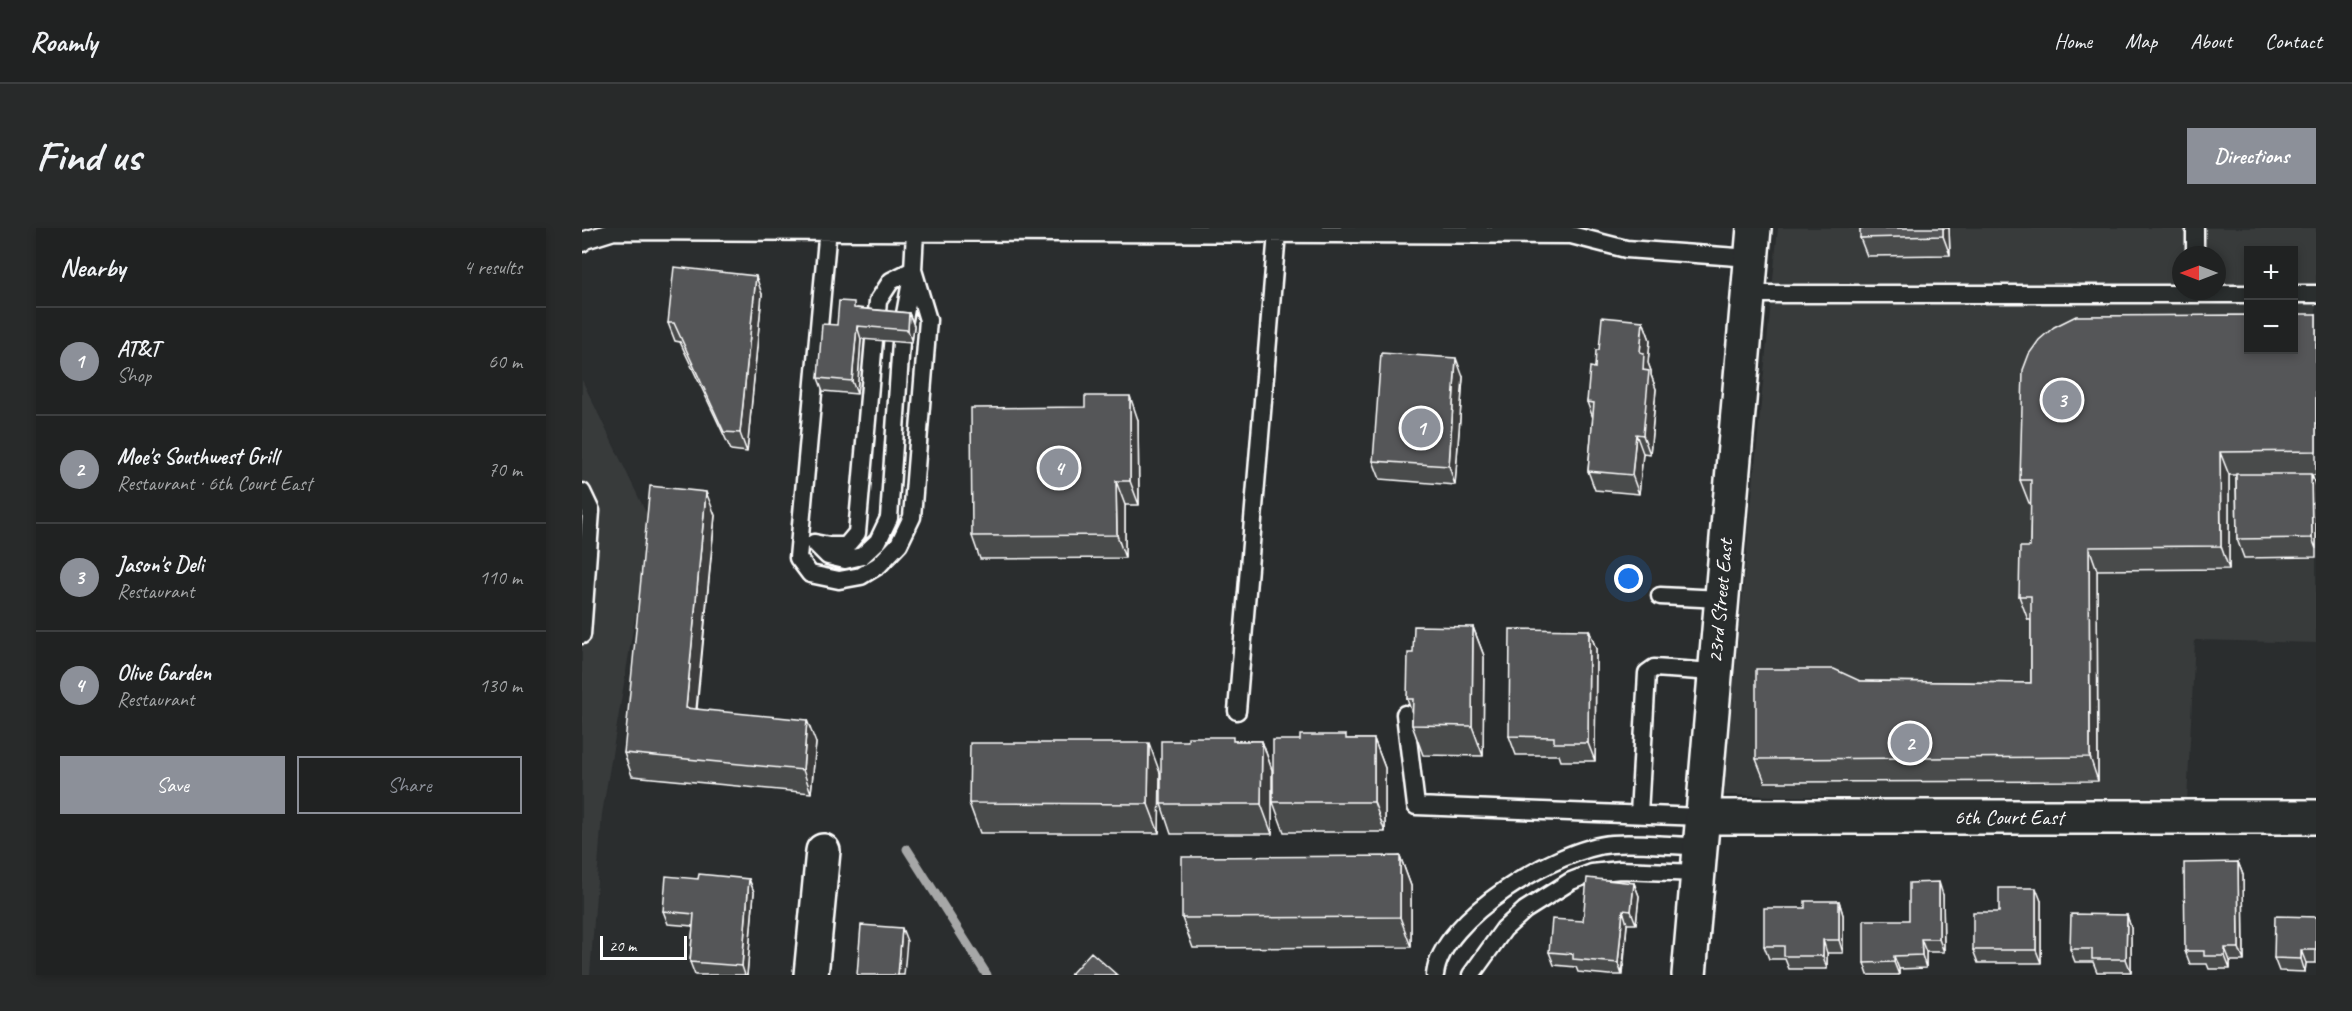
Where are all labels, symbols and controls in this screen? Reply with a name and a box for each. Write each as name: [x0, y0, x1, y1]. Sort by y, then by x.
text: Roamly: [30, 24, 97, 59]
text: Home: [2054, 28, 2092, 54]
text: Map: [2125, 28, 2157, 54]
text: About: [2190, 28, 2232, 54]
text: Contact: [2265, 28, 2322, 54]
button: Directions: [2187, 128, 2316, 184]
text: Find us: [36, 130, 141, 183]
north arrow: [2172, 246, 2226, 300]
map controls: [2244, 246, 2298, 354]
button: +: [2244, 246, 2298, 300]
text: Nearby: [60, 251, 125, 284]
text: 4 results: [463, 255, 522, 280]
button: −: [2244, 300, 2298, 354]
text: AT&T: [117, 335, 160, 363]
text: 1: [75, 349, 84, 374]
text: 60 m: [488, 349, 522, 374]
text: Shop: [117, 363, 151, 388]
pin: 3: [2042, 378, 2082, 423]
pin: 1: [1402, 406, 1440, 450]
text: Moe's Southwest Grill: [117, 443, 278, 471]
pin: 4: [1040, 446, 1078, 490]
text: 2: [75, 457, 84, 482]
text: 70 m: [488, 457, 522, 482]
text: Restaurant · 6th Court East: [117, 471, 312, 496]
street label: 23rd Street East: [1702, 536, 1739, 664]
text: Jason's Deli: [117, 551, 204, 579]
your location: [1614, 564, 1643, 593]
text: 3: [75, 565, 84, 590]
text: 110 m: [479, 565, 522, 590]
text: Restaurant: [117, 579, 194, 604]
text: Olive Garden: [117, 659, 211, 687]
text: 4: [75, 673, 84, 698]
text: 130 m: [479, 673, 522, 698]
text: Restaurant: [117, 687, 194, 712]
pin: 2: [1890, 720, 1930, 766]
button: Save: [60, 756, 285, 814]
button: Share: [297, 756, 522, 814]
street label: 6th Court East: [1954, 804, 2067, 830]
scale bar: [600, 933, 687, 960]
text: 20 m: [609, 936, 636, 956]

